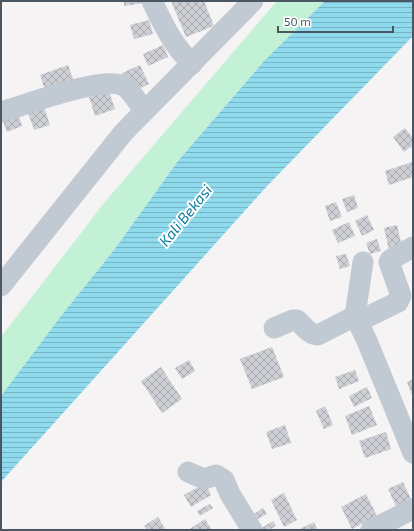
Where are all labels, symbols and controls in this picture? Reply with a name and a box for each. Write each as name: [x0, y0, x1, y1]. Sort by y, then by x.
scale bar: [278, 8, 393, 34]
text: 50 m: [284, 14, 311, 28]
water label: Kali Bekasi: [155, 180, 215, 249]

